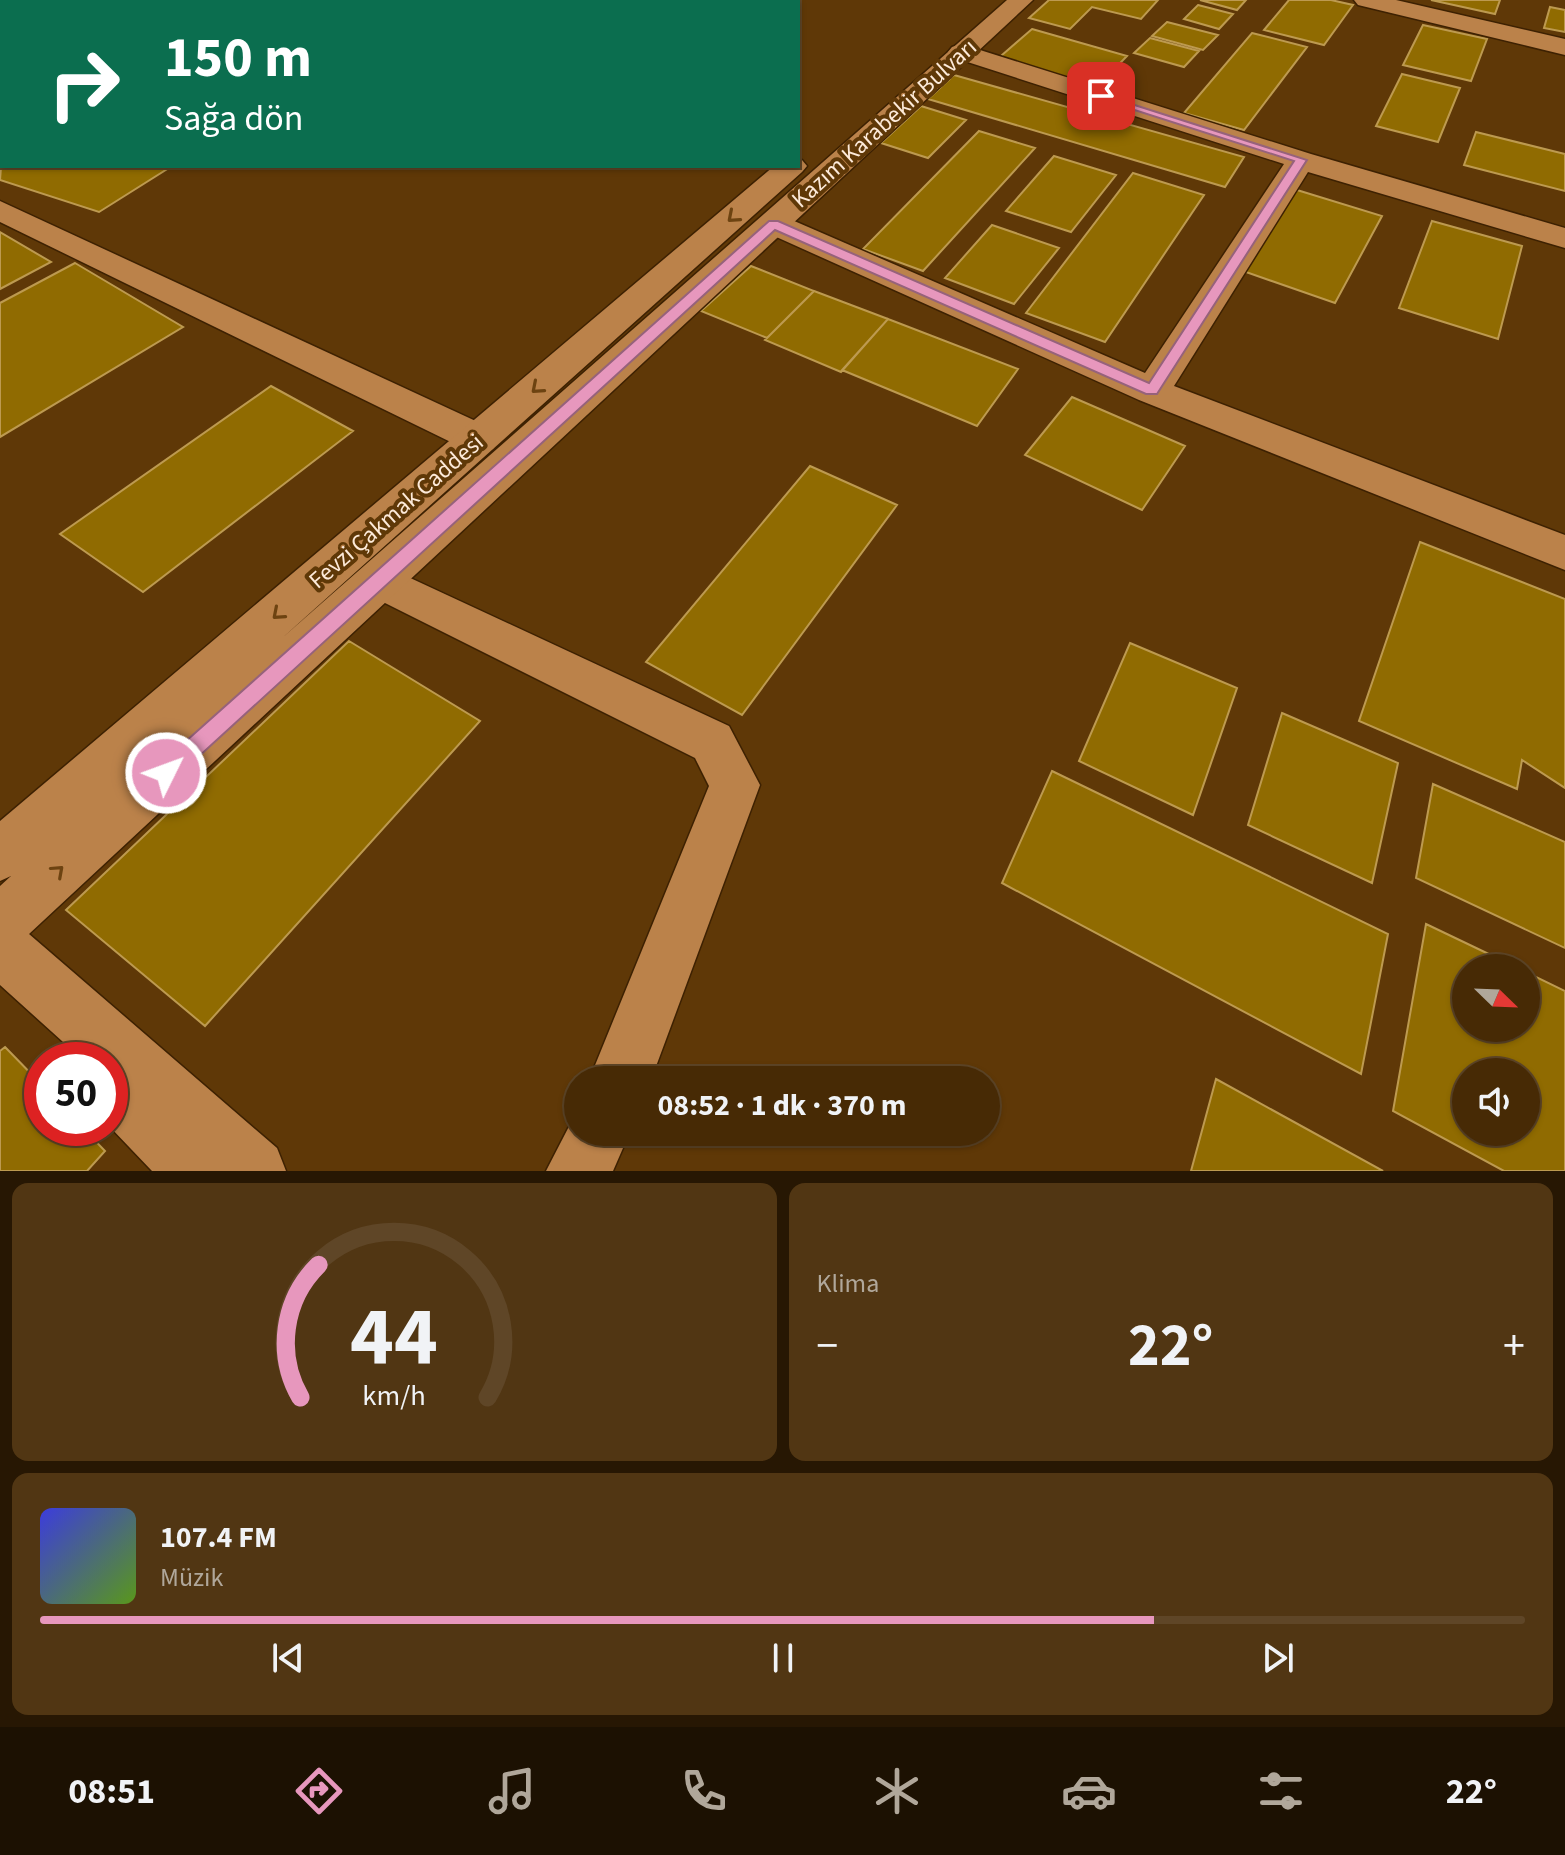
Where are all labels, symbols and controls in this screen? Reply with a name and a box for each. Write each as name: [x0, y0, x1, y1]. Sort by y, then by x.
text: 150 m: [164, 19, 312, 98]
street label: Kazım Karabekir Bulvarı: [784, 30, 985, 216]
icon: right: [32, 32, 136, 136]
pin: [1067, 62, 1135, 130]
icon: arrive: [1079, 74, 1123, 118]
text: Sağa dön: [164, 93, 303, 144]
one-way arrow: [728, 207, 743, 222]
one-way arrow: [532, 378, 547, 393]
street label: Fevzi Çakmak Caddesi: [301, 425, 491, 597]
one-way arrow: [272, 604, 287, 618]
position arrow: [124, 731, 208, 815]
one-way arrow: [48, 866, 63, 881]
north arrow: [1452, 954, 1540, 1042]
map controls: [1452, 954, 1540, 1146]
speed limit sign: 50: [24, 1042, 128, 1146]
button: sound: [1452, 1058, 1540, 1146]
text: 08:52 · 1 dk · 370 m: [657, 1084, 907, 1127]
text: Klima: [817, 1265, 879, 1302]
text: 44: [350, 1279, 438, 1397]
text: 22°: [1128, 1304, 1213, 1389]
text: −: [817, 1315, 838, 1378]
text: +: [1503, 1315, 1525, 1378]
text: km/h: [363, 1376, 426, 1416]
text: 107.4 FM: [160, 1516, 277, 1559]
text: Müzik: [160, 1559, 223, 1596]
icon: previous: [266, 1636, 310, 1680]
icon: pause: [761, 1636, 805, 1680]
icon: next: [1256, 1636, 1300, 1680]
icon: directions: [291, 1763, 347, 1819]
icon: music: [484, 1763, 540, 1819]
icon: phone: [676, 1763, 732, 1819]
icon: climate: [869, 1763, 925, 1819]
icon: car: [1061, 1763, 1117, 1819]
icon: filters: [1253, 1763, 1309, 1819]
text: 08:51: [68, 1766, 155, 1817]
text: 22°: [1446, 1766, 1497, 1817]

